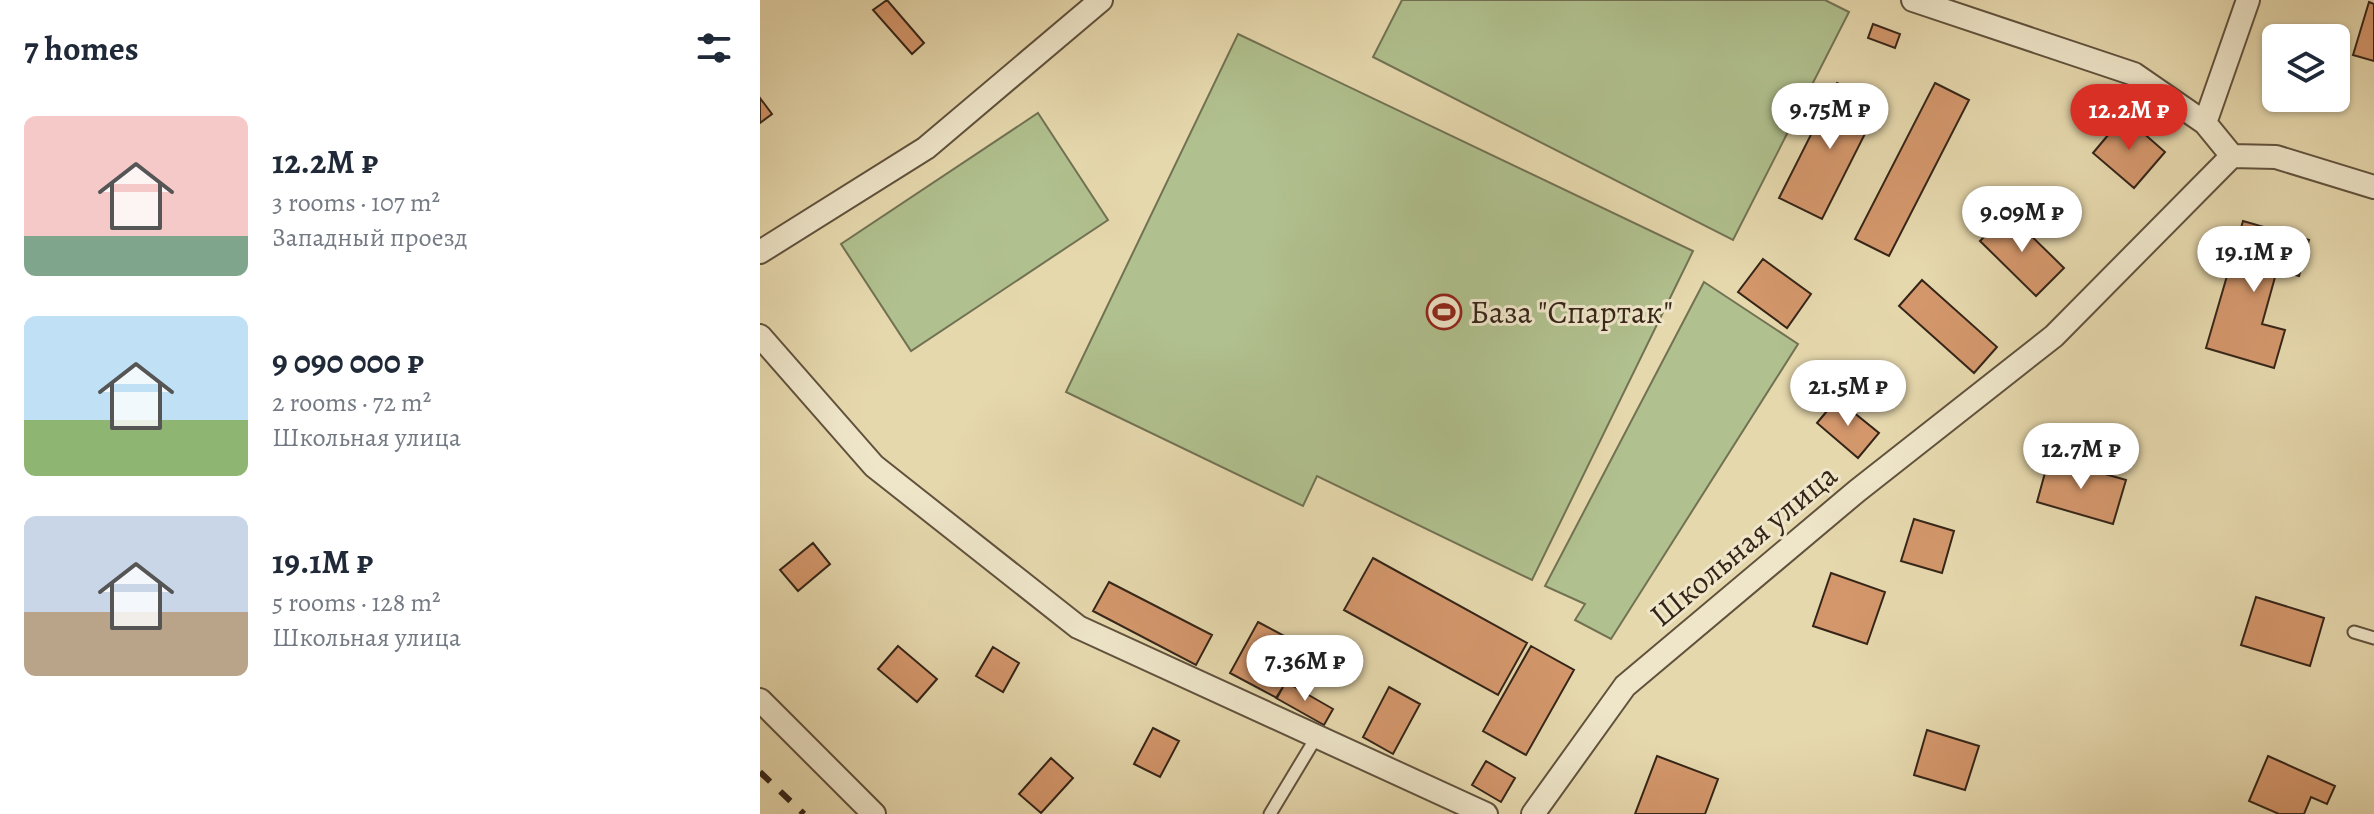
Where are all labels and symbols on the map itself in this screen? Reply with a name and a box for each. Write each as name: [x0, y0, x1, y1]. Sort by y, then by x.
pin: 9.75M ₽: [1756, 83, 1904, 151]
pin: 12.2M ₽: [2055, 84, 2203, 152]
pin: 9.09M ₽: [1948, 186, 2096, 254]
pin: 19.1M ₽: [2180, 226, 2328, 294]
place label: База "Спартак": [1470, 290, 1673, 334]
sports icon: База "Спартак": [1425, 293, 1463, 331]
pin: 21.5M ₽: [1774, 360, 1922, 428]
pin: 12.7M ₽: [2007, 423, 2155, 491]
street label: Школьная улица: [1640, 453, 1846, 637]
pin: 7.36M ₽: [1231, 635, 1379, 703]

